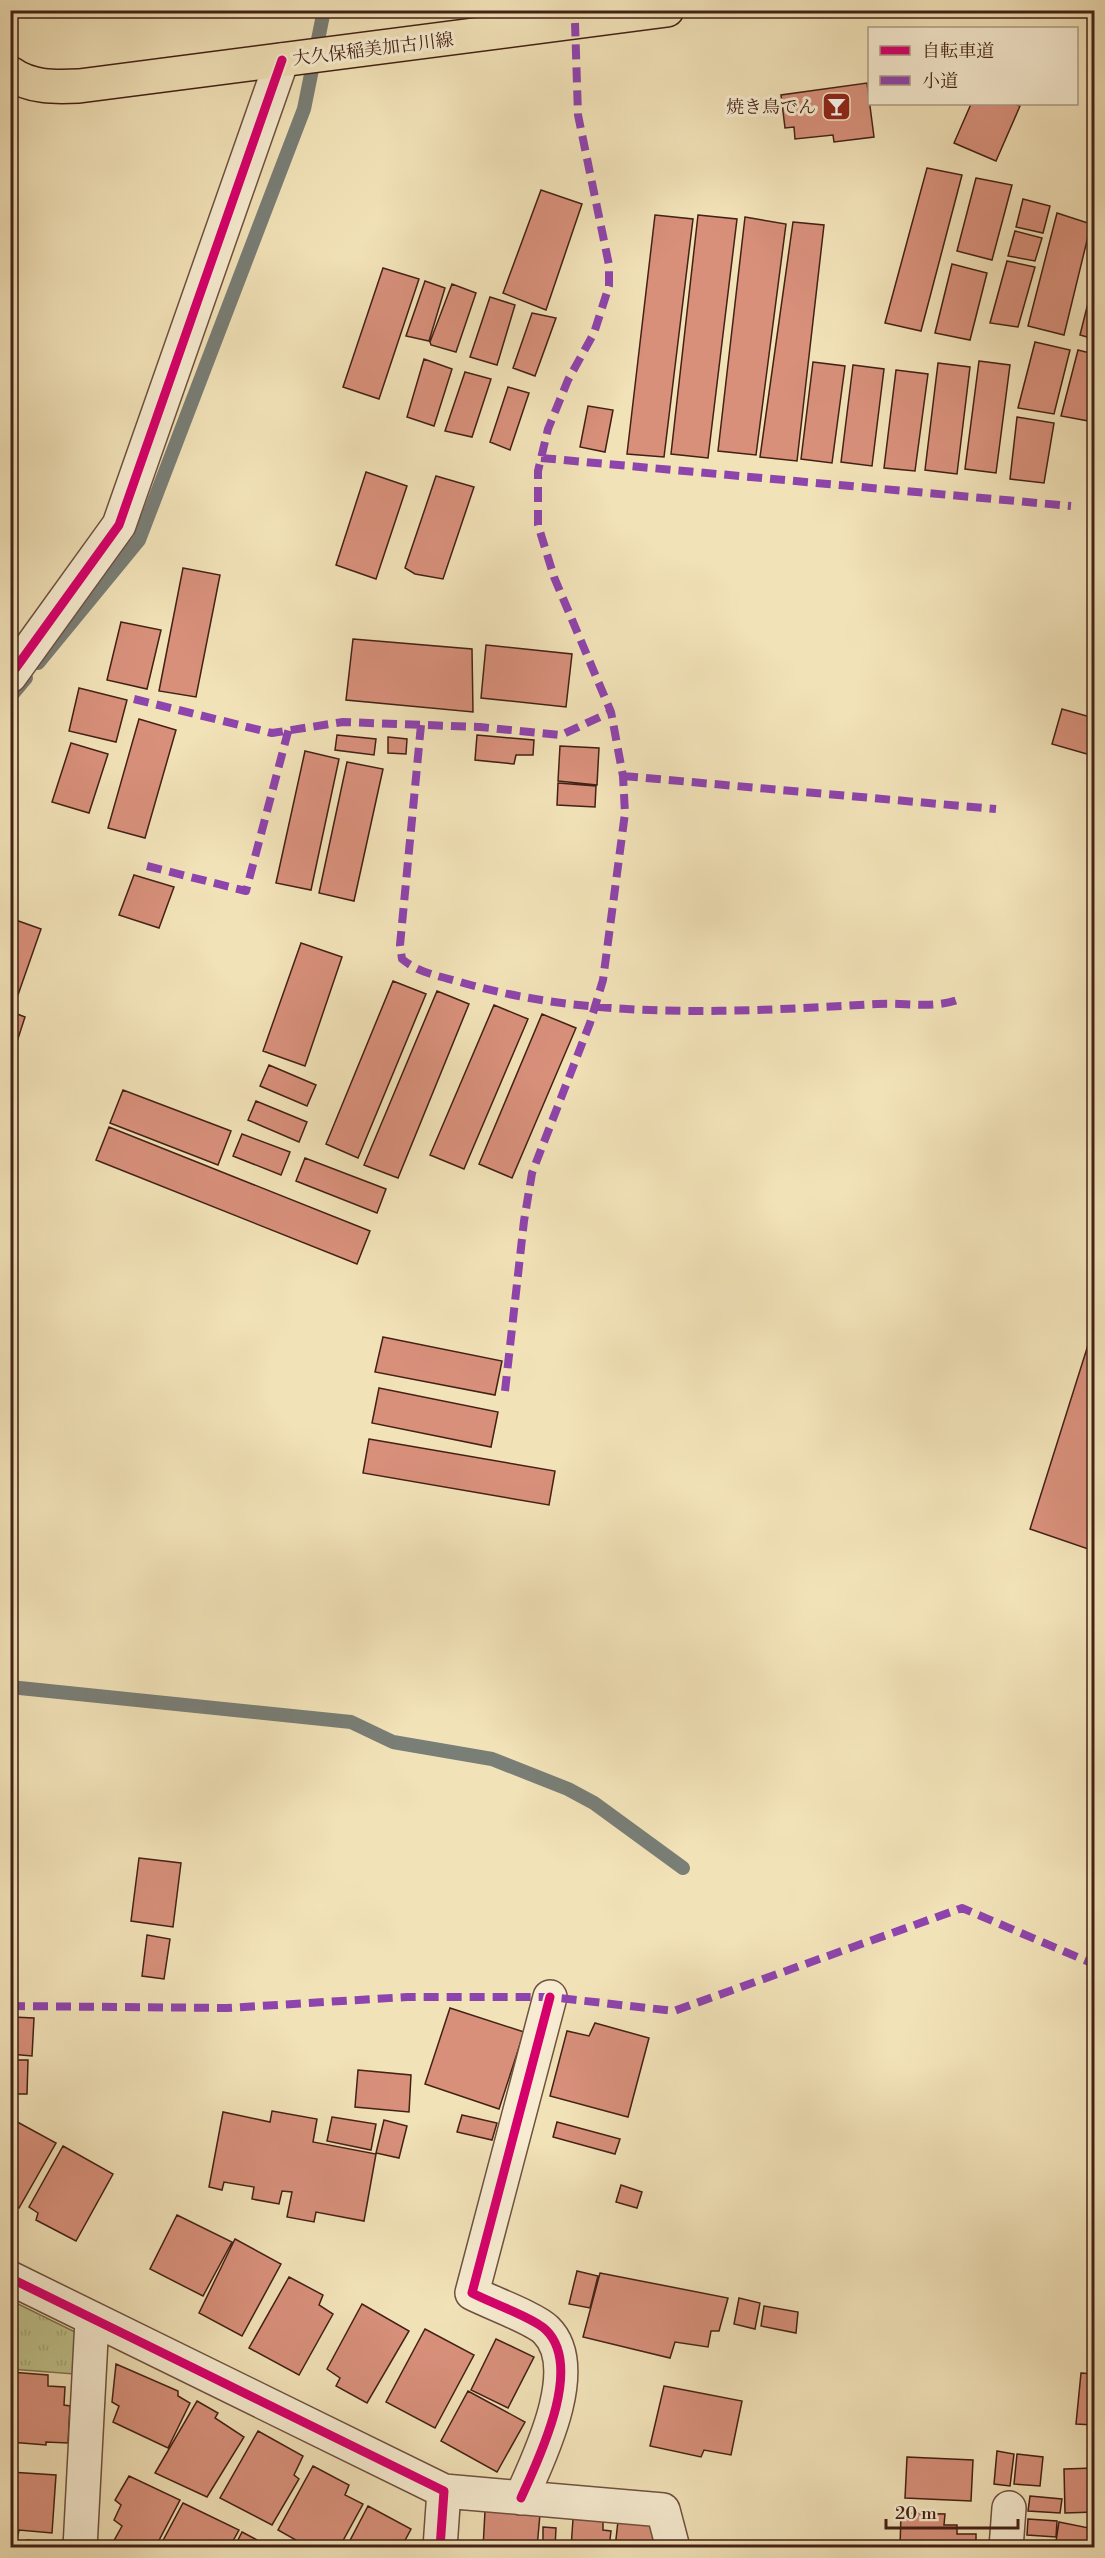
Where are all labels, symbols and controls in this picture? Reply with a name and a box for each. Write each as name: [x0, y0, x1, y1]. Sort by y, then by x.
legend: [868, 27, 1078, 105]
street label: 大久保稲美加古川線: [291, 28, 455, 71]
text: 自転車道: [922, 40, 994, 63]
text: 小道: [922, 70, 958, 93]
bar icon: 焼き鳥でん: [821, 91, 853, 123]
place label: 焼き鳥でん: [726, 96, 816, 119]
scale bar: [886, 2492, 1018, 2530]
text: 20 m: [895, 2502, 937, 2525]

